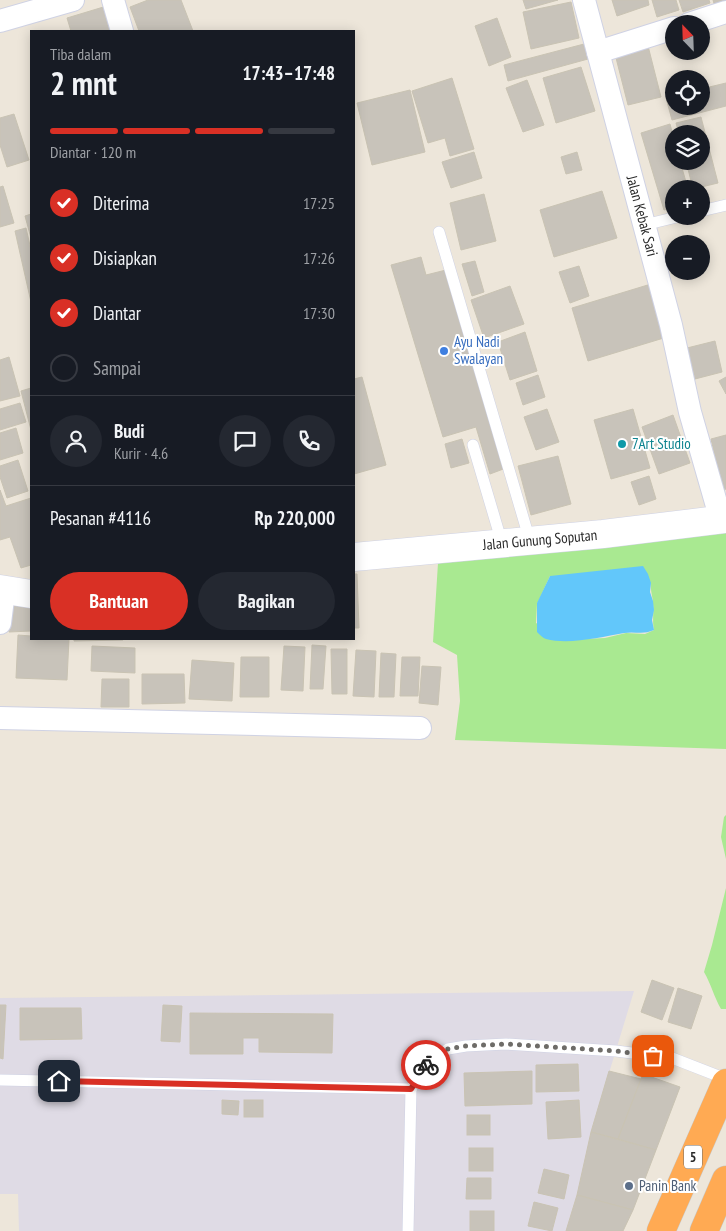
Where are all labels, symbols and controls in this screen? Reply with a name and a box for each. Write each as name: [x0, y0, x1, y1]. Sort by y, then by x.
north arrow: [665, 15, 710, 60]
map controls: [665, 15, 710, 280]
text: Tiba dalam: [50, 44, 111, 64]
text: 17:43–17:48: [242, 61, 335, 85]
text: 2 mnt: [50, 62, 117, 104]
button: locate: [665, 70, 710, 115]
button: layers: [665, 125, 710, 170]
text: Diantar · 120 m: [50, 142, 136, 162]
street label: Jalan Kebak Sari: [622, 172, 662, 258]
button: +: [665, 180, 710, 225]
icon: check: [50, 189, 78, 217]
text: Diterima: [93, 191, 149, 215]
text: 17:25: [303, 193, 335, 213]
button: −: [665, 235, 710, 280]
icon: check: [50, 244, 78, 272]
text: Disiapkan: [93, 246, 157, 270]
text: 17:26: [303, 248, 335, 268]
icon: check: [50, 299, 78, 327]
text: Diantar: [93, 301, 141, 325]
text: 17:30: [303, 303, 335, 323]
place label: Ayu Nadi Swalayan: [454, 332, 503, 368]
marker: Ayu Nadi Swalayan: [438, 345, 450, 357]
text: Sampai: [93, 356, 141, 380]
button: person: [50, 415, 102, 467]
button: chat: [219, 415, 271, 467]
button: phone: [283, 415, 335, 467]
text: Budi: [114, 419, 145, 443]
place label: 7Art Studio: [632, 434, 691, 453]
marker: 7Art Studio: [616, 438, 628, 450]
text: Kurir · 4.6: [114, 443, 168, 463]
text: Pesanan #4116: [50, 506, 151, 530]
text: Rp 220,000: [254, 506, 335, 530]
street label: Jalan Gunung Soputan: [481, 525, 598, 554]
button: Bantuan: [50, 572, 188, 630]
button: Bagikan: [198, 572, 335, 630]
pin: [632, 1035, 674, 1077]
courier: [401, 1040, 451, 1090]
icon: bag: [639, 1042, 667, 1070]
icon: bike: [412, 1051, 440, 1079]
pin: [38, 1060, 80, 1102]
icon: home: [45, 1067, 73, 1095]
road number: 5: [684, 1146, 702, 1168]
place label: Panin Bank: [639, 1176, 697, 1195]
marker: Panin Bank: [623, 1180, 635, 1192]

